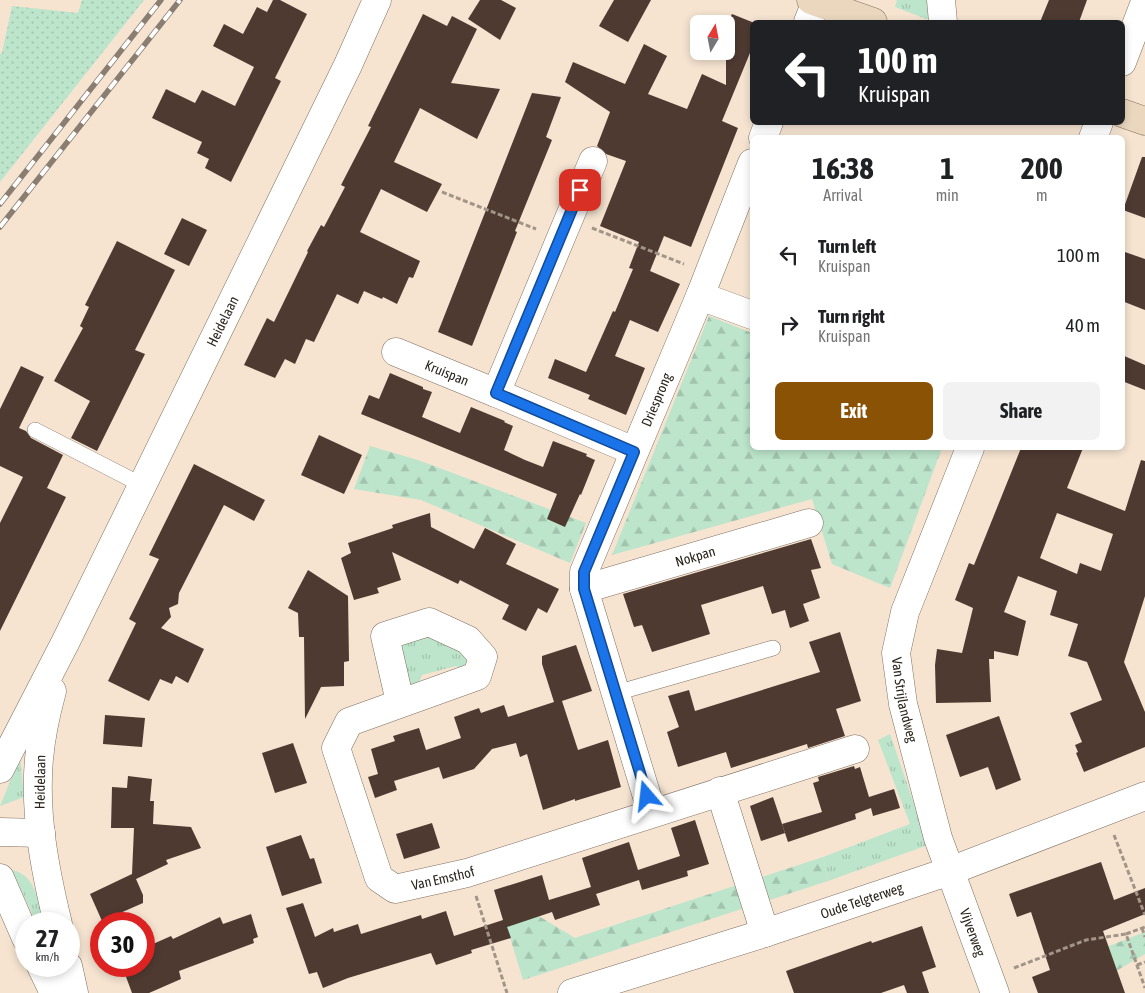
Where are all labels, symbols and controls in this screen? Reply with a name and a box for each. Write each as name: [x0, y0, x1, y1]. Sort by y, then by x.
north arrow: [690, 15, 735, 60]
map controls: [690, 15, 735, 60]
icon: left: [775, 40, 840, 105]
text: 100 m: [858, 40, 937, 80]
text: Kruispan: [858, 81, 930, 107]
text: 16:38: [812, 151, 874, 185]
text: 1: [940, 151, 954, 185]
text: 200: [1021, 151, 1063, 185]
pin: [559, 169, 601, 211]
icon: arrive: [566, 176, 594, 204]
text: Arrival: [823, 186, 862, 204]
text: min: [936, 186, 959, 204]
text: m: [1036, 186, 1048, 204]
text: Turn left: [818, 235, 876, 257]
icon: left: [775, 241, 803, 269]
text: 100 m: [1057, 244, 1100, 266]
text: Kruispan: [818, 257, 870, 275]
street label: Heidelaan: [203, 293, 242, 349]
text: Turn right: [818, 305, 885, 327]
icon: right: [775, 311, 803, 339]
text: 40 m: [1066, 314, 1100, 336]
text: Kruispan: [818, 327, 870, 345]
street label: Kruispan: [423, 357, 471, 389]
street label: Driesprong: [638, 370, 675, 429]
button: Exit: [775, 382, 933, 440]
button: Share: [943, 382, 1100, 440]
street label: Nokpan: [673, 543, 717, 570]
street label: Van Strijlandweg: [889, 656, 921, 744]
street label: Heidelaan: [32, 755, 48, 809]
position arrow: [620, 769, 672, 821]
street label: Van Emsthof: [410, 863, 477, 893]
street label: Oude Telgterweg: [818, 879, 905, 922]
street label: Vijverweg: [957, 906, 989, 959]
speed limit sign: 30: [90, 912, 155, 977]
text: 27: [36, 924, 59, 952]
text: km/h: [36, 950, 59, 964]

